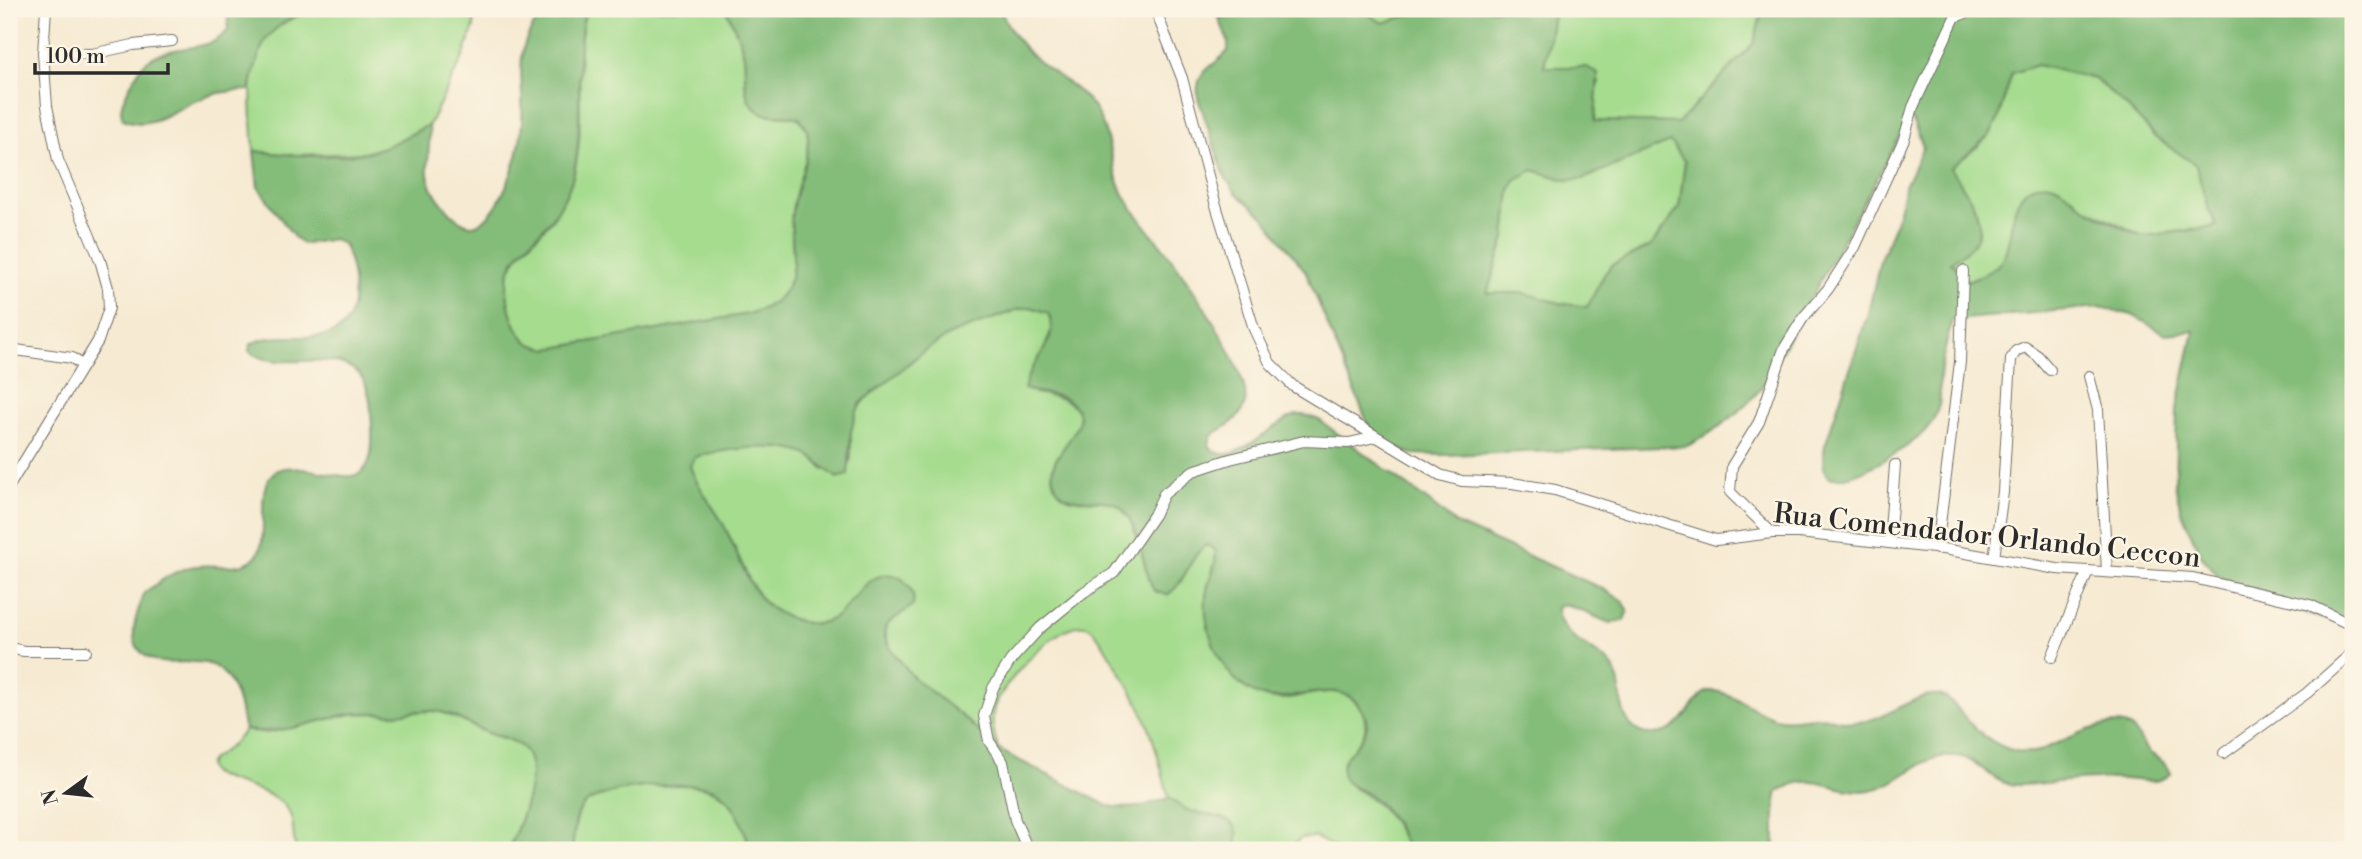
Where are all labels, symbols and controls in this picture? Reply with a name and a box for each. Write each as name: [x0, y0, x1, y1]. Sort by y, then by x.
scale bar: [35, 32, 168, 76]
text: 100 m: [46, 44, 105, 70]
street label: Rua Comendador Orlando Ceccon: [1772, 496, 2203, 576]
north arrow: [32, 758, 102, 828]
text: N: [37, 787, 64, 808]

